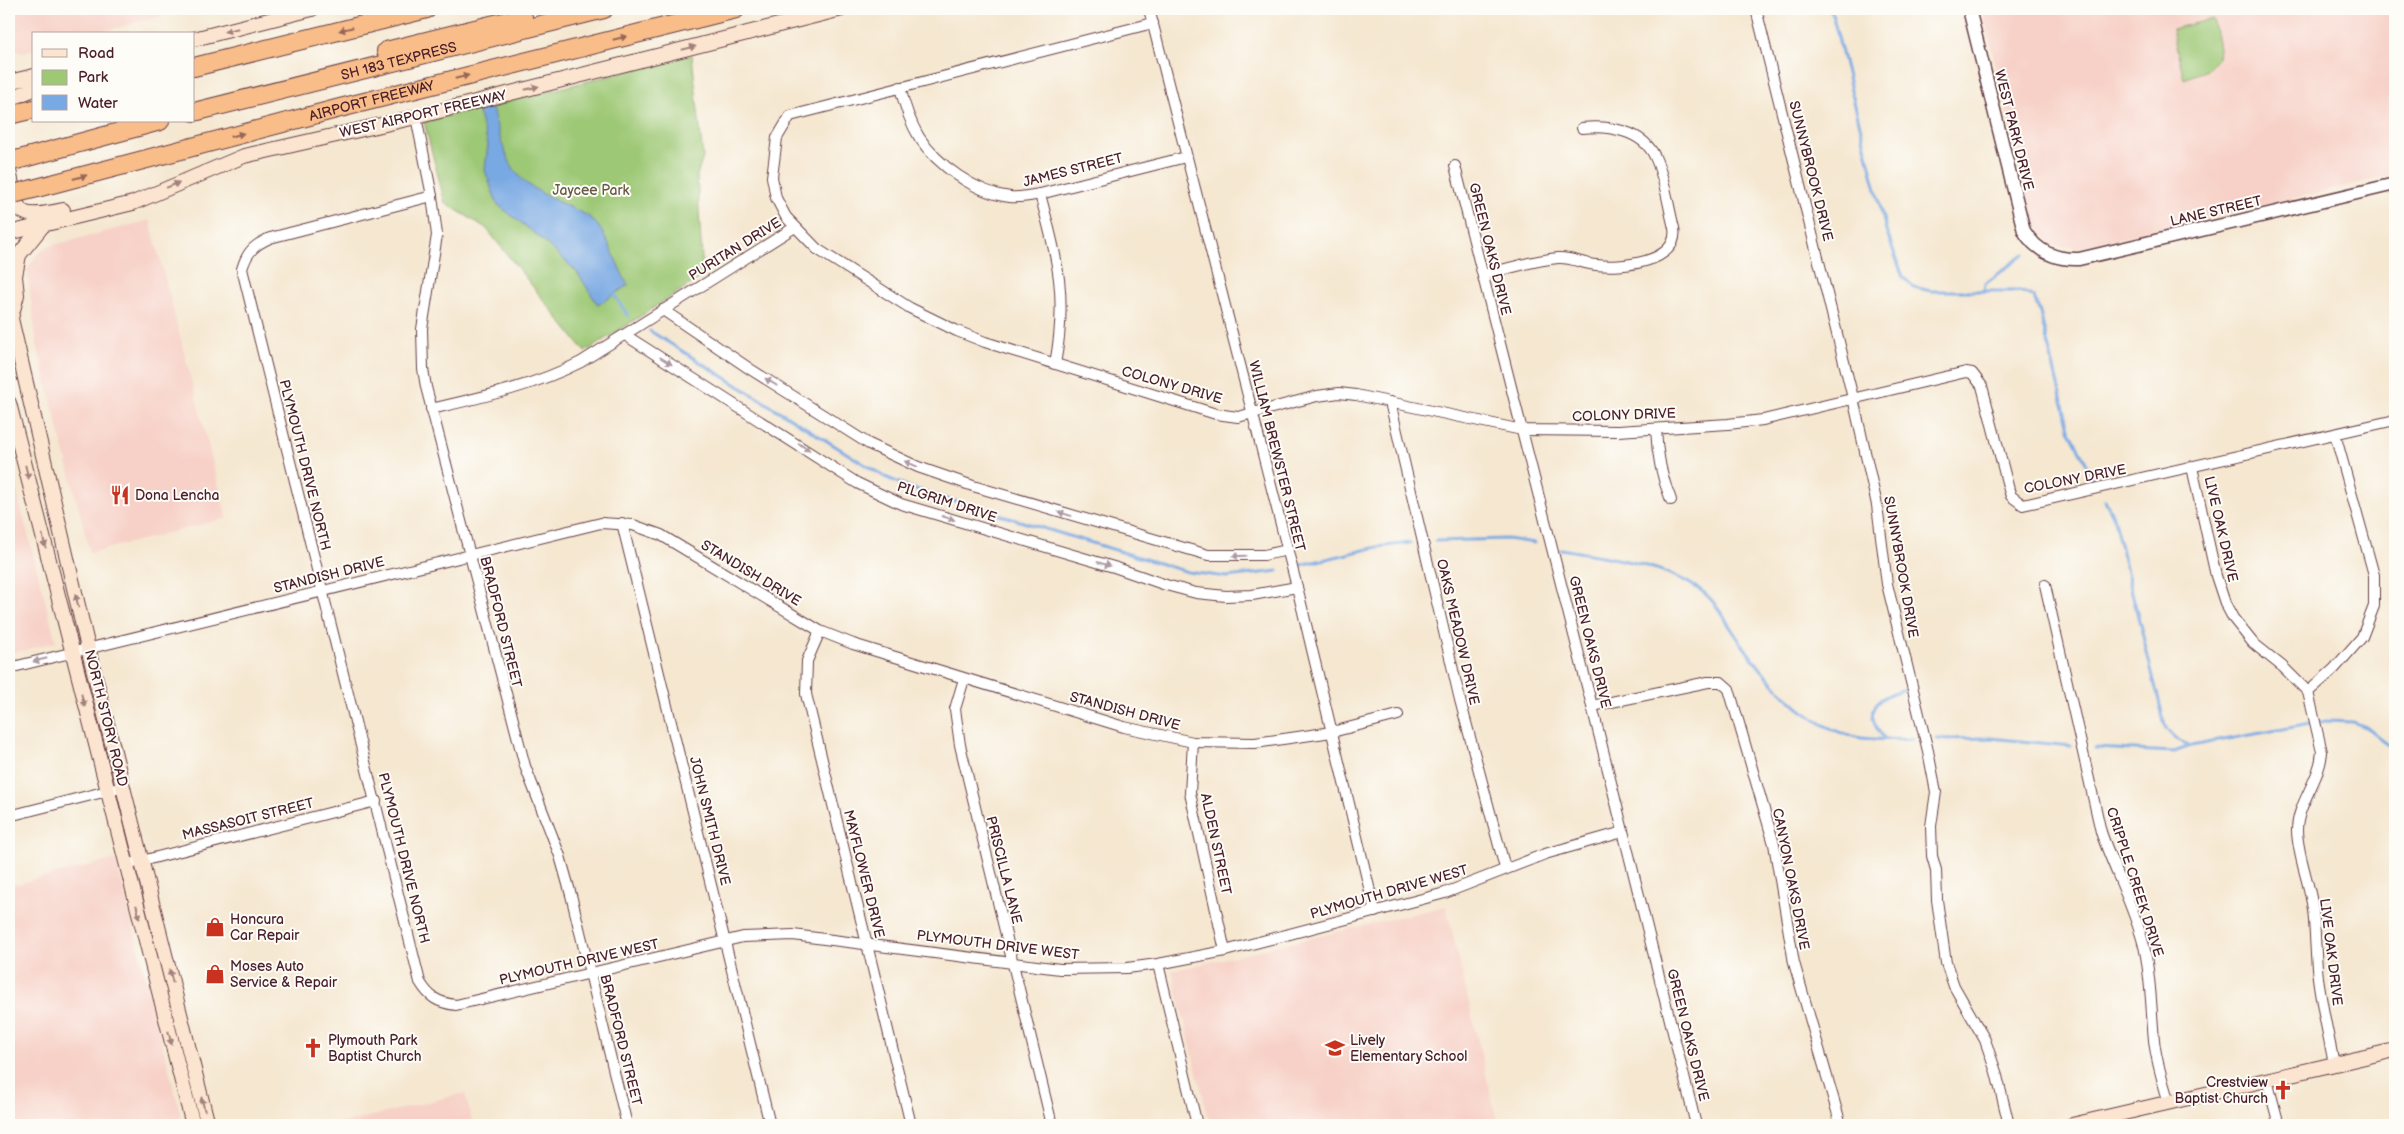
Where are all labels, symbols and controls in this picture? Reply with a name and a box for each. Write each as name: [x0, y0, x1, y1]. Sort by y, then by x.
one-way arrow: [338, 25, 353, 33]
one-way arrow: [223, 26, 238, 34]
legend: [32, 32, 195, 122]
one-way arrow: [612, 34, 627, 42]
street label: SH 183 TEXPRESS: [339, 38, 458, 83]
text: Road: [78, 44, 114, 63]
one-way arrow: [681, 44, 696, 52]
text: Park: [78, 68, 109, 87]
street label: WEST PARK DRIVE: [1991, 68, 2037, 192]
one-way arrow: [454, 73, 469, 81]
street label: AIRPORT FREEWAY: [307, 76, 437, 124]
one-way arrow: [524, 84, 539, 92]
street label: WEST AIRPORT FREEWAY: [338, 86, 509, 141]
text: Water: [78, 94, 118, 113]
street label: SUNNYBROOK DRIVE: [1785, 99, 1837, 243]
one-way arrow: [229, 131, 244, 139]
street label: JAMES STREET: [1021, 149, 1125, 191]
one-way arrow: [72, 173, 87, 181]
one-way arrow: [166, 181, 180, 189]
street label: GREEN OAKS DRIVE: [1465, 181, 1515, 317]
park label: Jaycee Park: [553, 182, 630, 199]
street label: LANE STREET: [2169, 192, 2264, 230]
street label: PURITAN DRIVE: [686, 214, 784, 284]
one-way arrow: [659, 356, 672, 365]
street label: WILLIAM BREWSTER STREET: [1245, 359, 1309, 554]
street label: COLONY DRIVE: [1120, 363, 1224, 407]
one-way arrow: [764, 377, 777, 386]
street label: PLYMOUTH DRIVE NORTH: [276, 378, 334, 552]
street label: COLONY DRIVE: [1572, 405, 1676, 425]
one-way arrow: [797, 442, 810, 452]
one-way arrow: [904, 459, 918, 467]
street label: COLONY DRIVE: [2022, 461, 2128, 497]
one-way arrow: [23, 465, 31, 480]
street label: LIVE OAK DRIVE: [2201, 474, 2241, 584]
street label: PILGRIM DRIVE: [895, 478, 999, 526]
restaurant icon: Dona Lencha: [109, 484, 131, 506]
place label: Dona Lencha: [135, 487, 220, 504]
street label: SUNNYBROOK DRIVE: [1880, 495, 1922, 639]
one-way arrow: [1058, 509, 1073, 517]
one-way arrow: [941, 514, 956, 522]
one-way arrow: [40, 534, 48, 549]
street label: STANDISH DRIVE: [698, 536, 804, 610]
one-way arrow: [1231, 552, 1247, 560]
street label: STANDISH DRIVE: [272, 553, 386, 597]
street label: BRADFORD STREET: [476, 555, 526, 690]
street label: OAKS MEADOW DRIVE: [1433, 557, 1483, 707]
one-way arrow: [1097, 561, 1112, 569]
street label: GREEN OAKS DRIVE: [1565, 574, 1615, 710]
one-way arrow: [73, 593, 81, 608]
street label: NORTH STORY ROAD: [81, 648, 131, 788]
one-way arrow: [32, 656, 47, 664]
street label: STANDISH DRIVE: [1068, 688, 1182, 734]
one-way arrow: [80, 692, 88, 707]
street label: JOHN SMITH DRIVE: [686, 755, 734, 887]
street label: PLYMOUTH DRIVE NORTH: [375, 771, 433, 945]
street label: ALDEN STREET: [1197, 792, 1235, 897]
street label: MASSASOIT STREET: [180, 794, 316, 844]
street label: CRIPPLE CREEK DRIVE: [2103, 805, 2167, 959]
street label: CANYON OAKS DRIVE: [1769, 807, 1813, 951]
street label: MAYFLOWER DRIVE: [840, 808, 888, 940]
street label: PRISCILLA LANE: [982, 814, 1026, 926]
street label: PLYMOUTH DRIVE WEST: [1308, 861, 1470, 923]
street label: LIVE OAK DRIVE: [2316, 897, 2346, 1007]
one-way arrow: [134, 904, 142, 919]
place label: Honcura Car Repair: [230, 911, 300, 944]
shop icon: Honcura Car Repair: [204, 916, 226, 938]
street label: PLYMOUTH DRIVE WEST: [916, 927, 1081, 963]
street label: PLYMOUTH DRIVE WEST: [497, 935, 661, 989]
place label: Moses Auto Service & Repair: [230, 958, 338, 991]
shop icon: Moses Auto Service & Repair: [204, 963, 226, 985]
street label: GREEN OAKS DRIVE: [1663, 967, 1713, 1103]
one-way arrow: [167, 969, 175, 984]
street label: BRADFORD STREET: [596, 973, 646, 1108]
one-way arrow: [167, 1030, 175, 1045]
place label: Plymouth Park Baptist Church: [328, 1032, 422, 1065]
place label: Lively Elementary School: [1350, 1032, 1468, 1065]
church icon: Plymouth Park Baptist Church: [302, 1037, 324, 1059]
school or university icon: Lively Elementary School: [1324, 1037, 1346, 1059]
place label: Crestview Baptist Church: [2175, 1074, 2269, 1107]
church icon: Crestview Baptist Church: [2272, 1079, 2294, 1101]
one-way arrow: [199, 1097, 207, 1112]

